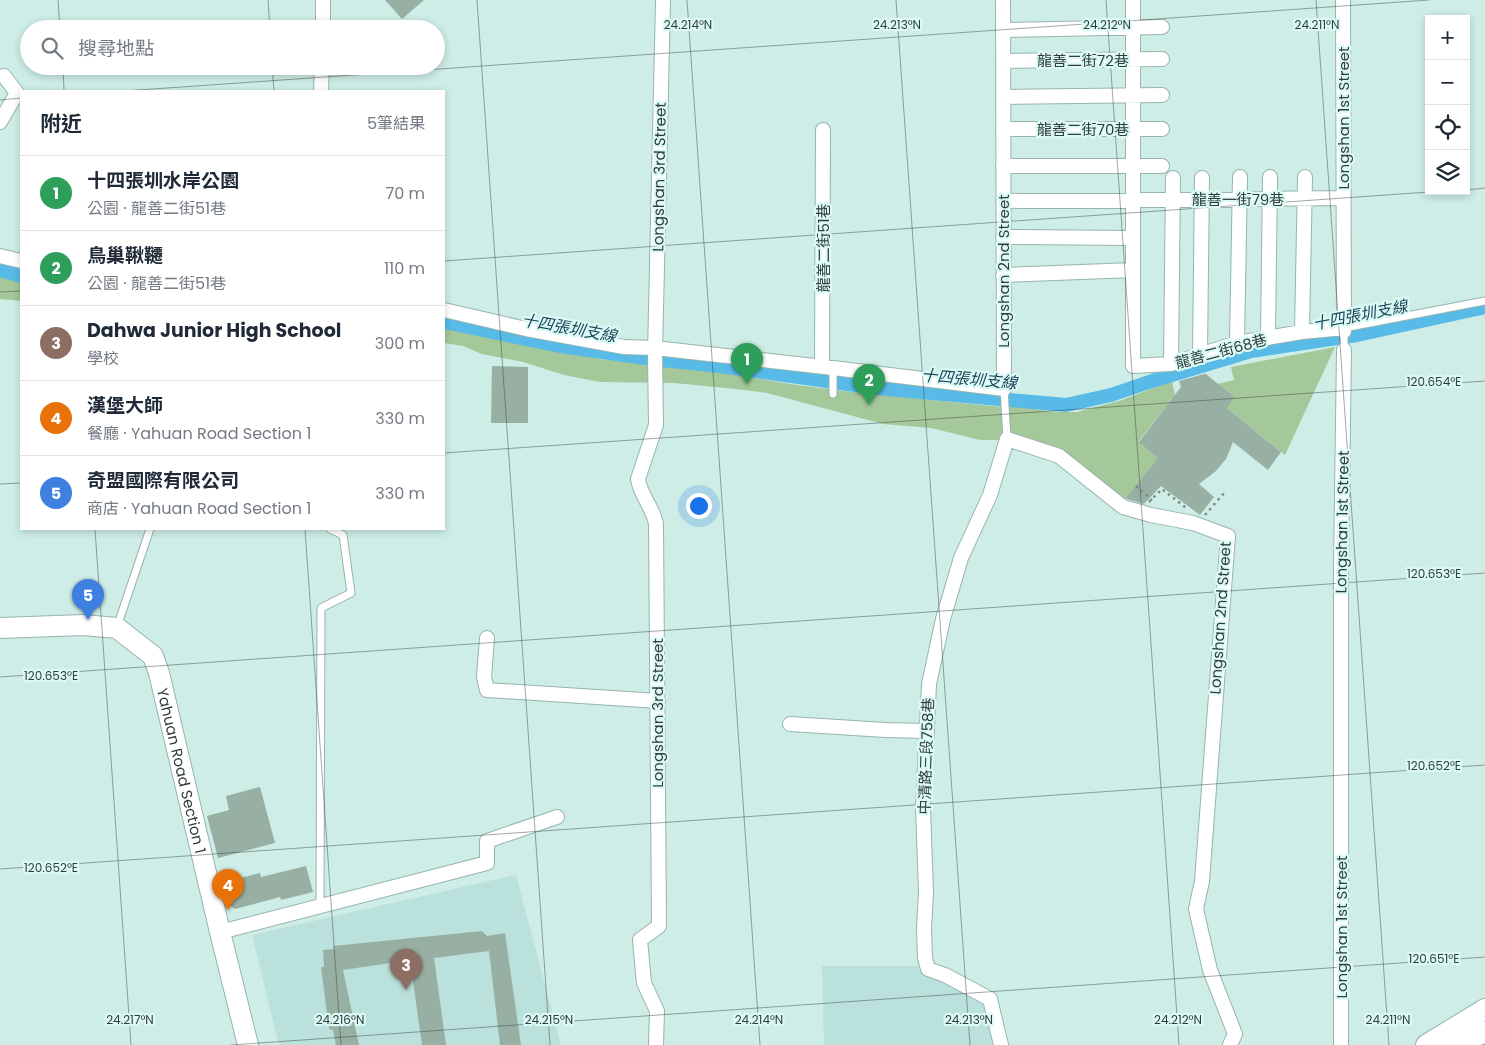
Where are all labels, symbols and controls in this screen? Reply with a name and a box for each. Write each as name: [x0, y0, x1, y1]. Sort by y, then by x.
map controls: [1425, 15, 1470, 195]
button: +: [1425, 15, 1470, 60]
text: 24.214°N: [664, 16, 712, 33]
text: 24.213°N: [873, 16, 921, 33]
text: 24.212°N: [1083, 16, 1131, 33]
text: 24.211°N: [1295, 16, 1339, 33]
search box: [20, 20, 445, 75]
icon: search: [38, 34, 66, 62]
text: 搜尋地點: [78, 35, 154, 62]
street label: Longshan 1st Street: [1333, 46, 1354, 190]
street label: 龍善二街72巷: [1037, 50, 1129, 71]
button: −: [1425, 60, 1470, 105]
street label: Longshan 3rd Street: [647, 102, 671, 252]
button: locate: [1425, 105, 1470, 150]
text: 附近: [40, 109, 82, 138]
text: 5筆結果: [367, 112, 425, 135]
street label: 龍善二街70巷: [1037, 119, 1129, 140]
button: layers: [1425, 150, 1470, 195]
text: 十四張圳水岸公園: [87, 167, 239, 194]
text: 1: [53, 182, 59, 205]
text: 70 m: [385, 182, 425, 205]
street label: 龍善一街79巷: [1192, 189, 1284, 210]
street label: Longshan 2nd Street: [993, 194, 1014, 348]
text: 公園 · 龍善二街51巷: [87, 197, 226, 220]
street label: 龍善二街51巷: [813, 203, 834, 293]
text: 鳥巢鞦韆: [87, 242, 163, 269]
text: 2: [51, 257, 61, 280]
text: 110 m: [384, 257, 425, 280]
text: 公園 · 龍善二街51巷: [87, 272, 226, 295]
water label: 十四張圳支線: [1311, 294, 1411, 335]
water label: 十四張圳支線: [520, 308, 620, 348]
text: Dahwa Junior High School: [87, 317, 341, 344]
street label: 龍善二街68巷: [1173, 329, 1269, 373]
text: 3: [51, 332, 61, 355]
text: 300 m: [375, 332, 425, 355]
pin: 1: [731, 343, 763, 384]
text: 學校: [87, 347, 119, 370]
water label: 十四張圳支線: [920, 363, 1020, 395]
pin: 2: [853, 364, 885, 405]
text: 120.654°E: [1407, 373, 1461, 390]
text: 漢堡大師: [87, 392, 163, 419]
text: 4: [51, 407, 61, 430]
text: 330 m: [375, 407, 425, 430]
text: 餐廳 · Yahuan Road Section 1: [87, 422, 311, 445]
street label: Longshan 1st Street: [1330, 450, 1354, 594]
text: 奇盟國際有限公司: [87, 467, 239, 494]
text: 5: [51, 482, 61, 505]
text: 330 m: [375, 482, 425, 505]
your location: [686, 493, 712, 519]
text: 商店 · Yahuan Road Section 1: [87, 497, 311, 520]
street label: Longshan 2nd Street: [1204, 541, 1236, 695]
text: 120.653°E: [1407, 565, 1461, 582]
pin: 5: [72, 579, 104, 620]
street label: Longshan 3rd Street: [647, 638, 668, 788]
text: 120.653°E: [24, 667, 78, 684]
street label: Yahuan Road Section 1: [152, 686, 212, 855]
street label: 中清路三段758巷: [913, 697, 939, 815]
text: 120.652°E: [1407, 757, 1461, 774]
street label: Longshan 1st Street: [1331, 855, 1352, 999]
text: 120.652°E: [24, 859, 78, 876]
pin: 4: [212, 869, 244, 910]
pin: 3: [390, 949, 422, 990]
text: 120.651°E: [1409, 950, 1459, 967]
text: 24.217°N: [106, 1011, 154, 1028]
text: 24.216°N: [316, 1011, 364, 1028]
text: 24.215°N: [525, 1011, 573, 1028]
text: 24.214°N: [735, 1011, 783, 1028]
text: 24.213°N: [945, 1011, 993, 1028]
text: 24.212°N: [1154, 1011, 1202, 1028]
text: 24.211°N: [1366, 1011, 1410, 1028]

